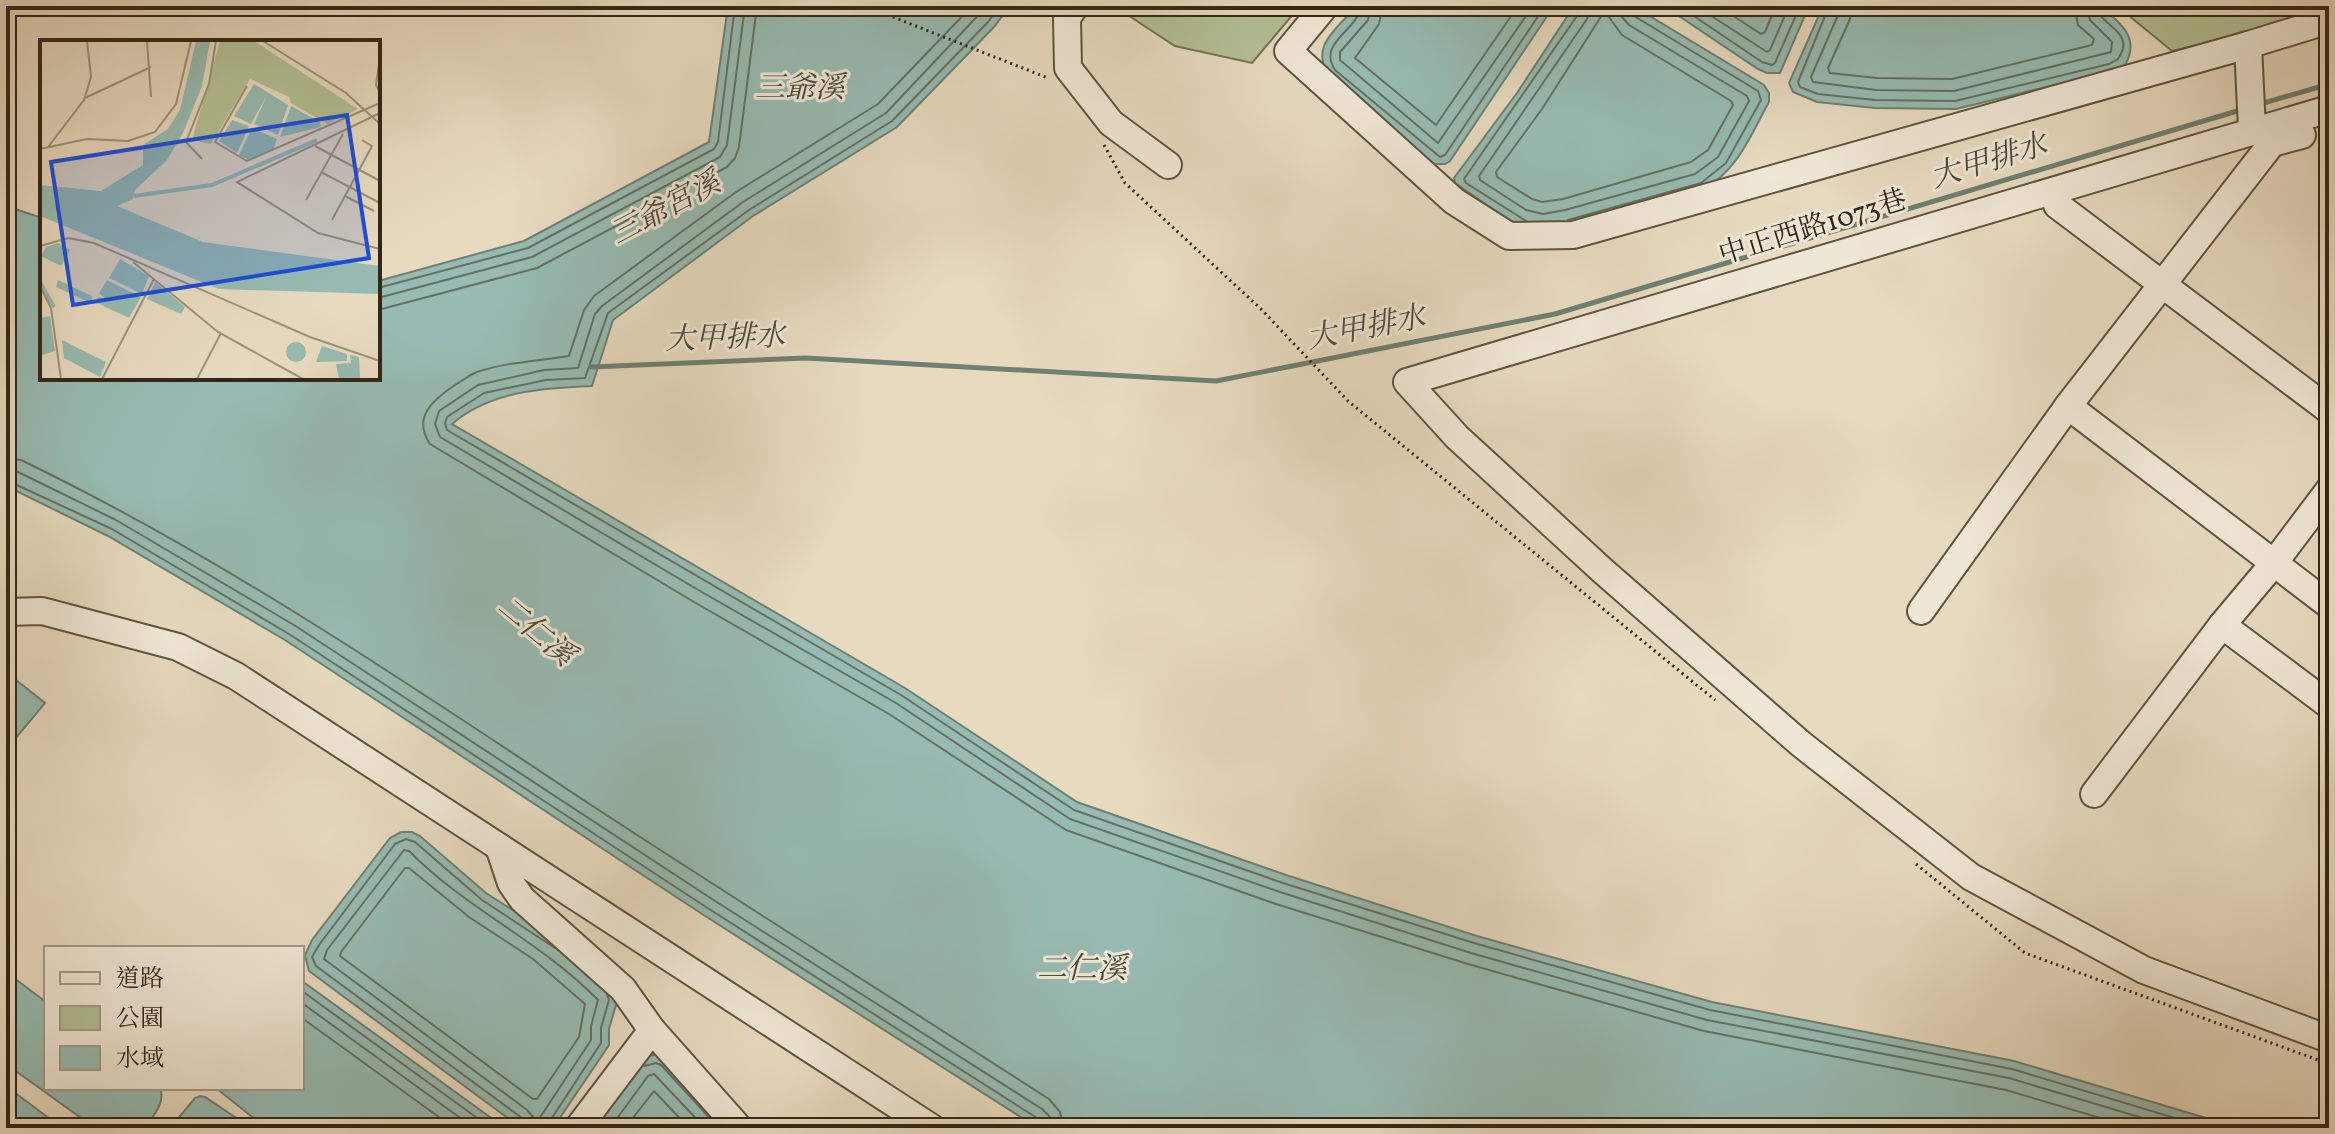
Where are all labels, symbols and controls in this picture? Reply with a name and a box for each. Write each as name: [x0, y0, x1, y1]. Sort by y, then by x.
inset map: [40, 40, 380, 380]
water label: 三爺溪: [755, 68, 848, 110]
water label: 大甲排水: [1925, 123, 2055, 200]
water label: 三爺宮溪: [603, 161, 731, 256]
street label: 中正西路1073巷: [1714, 181, 1912, 275]
water label: 大甲排水: [1303, 296, 1432, 361]
water label: 大甲排水: [664, 316, 789, 362]
water label: 二仁溪: [487, 587, 585, 679]
legend: [44, 946, 304, 1090]
water label: 二仁溪: [1037, 949, 1130, 991]
text: 道路: [116, 963, 164, 997]
text: 公園: [116, 1003, 164, 1037]
text: 水域: [116, 1043, 164, 1077]

